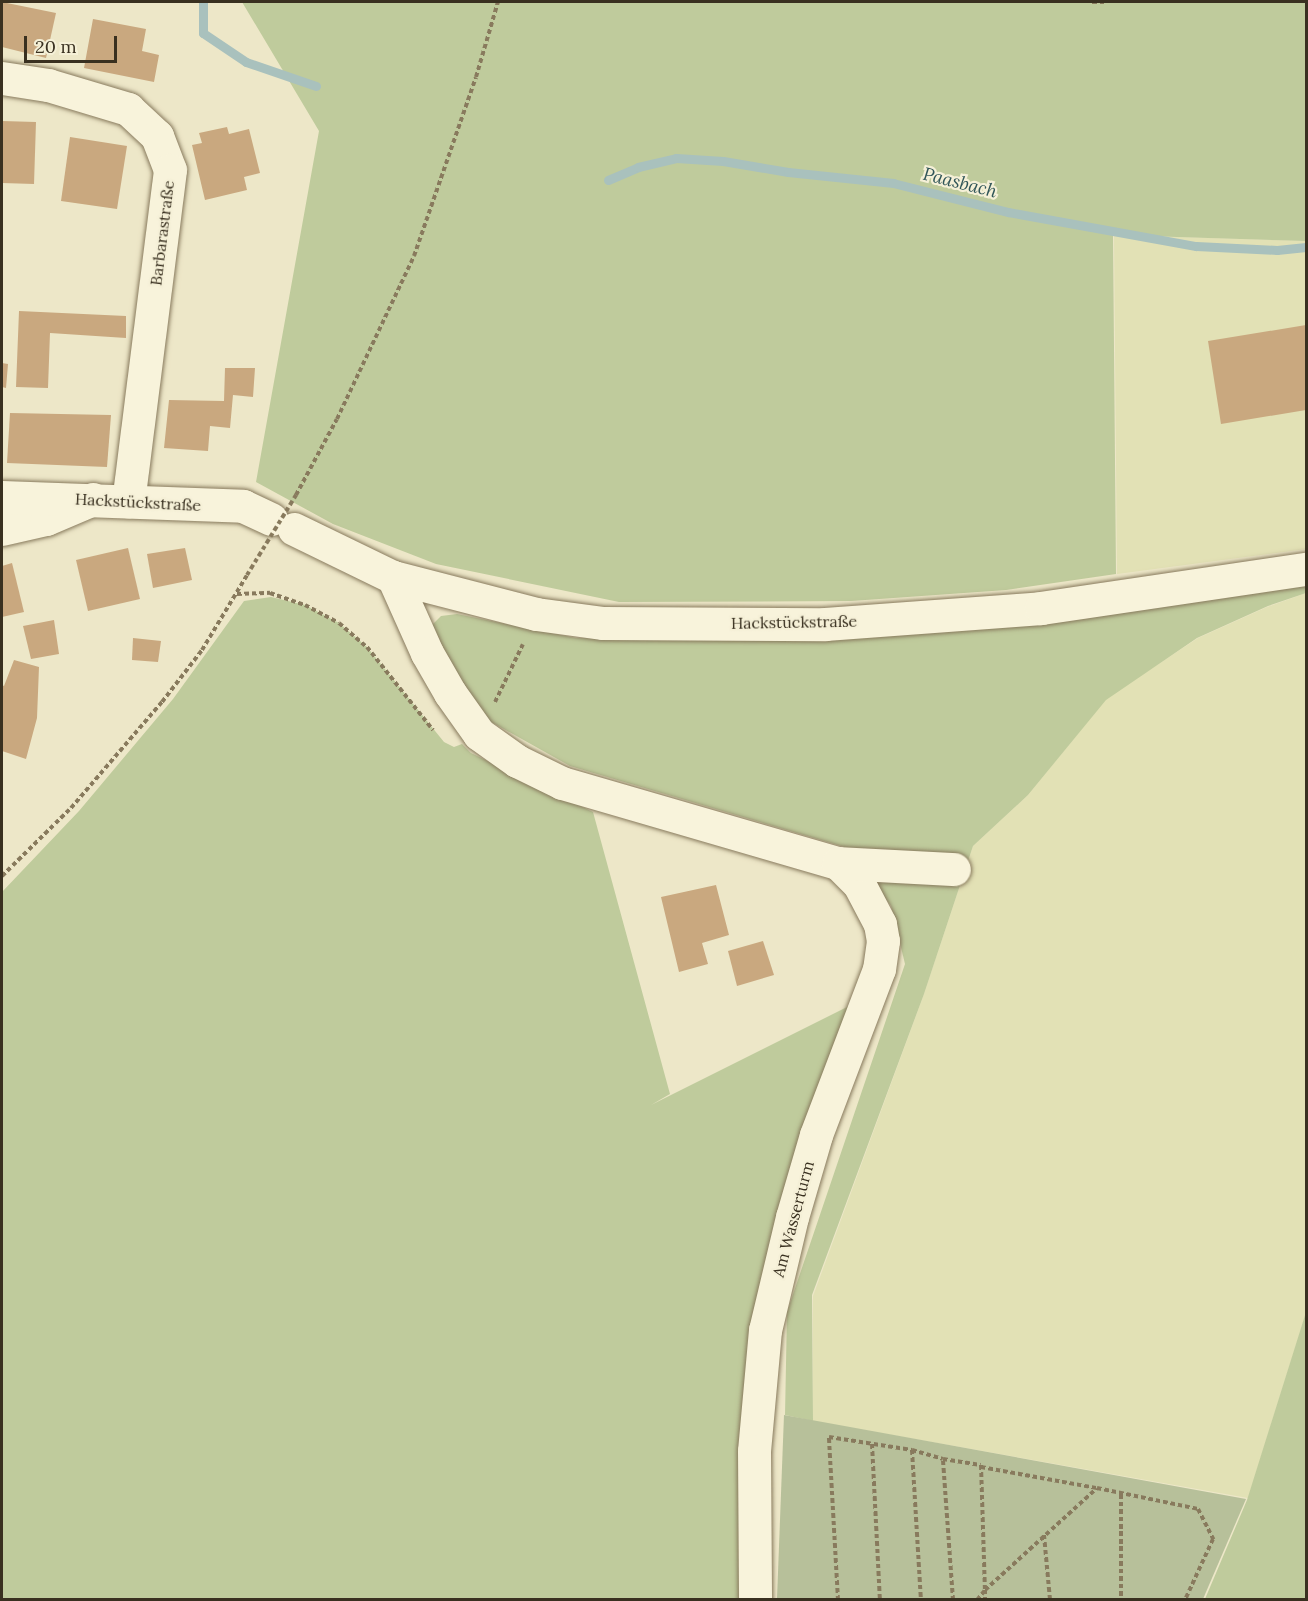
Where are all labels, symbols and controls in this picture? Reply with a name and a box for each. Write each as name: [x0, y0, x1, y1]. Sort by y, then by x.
scale bar: [27, 24, 120, 62]
text: 20 m: [35, 35, 77, 58]
water label: Paasbach: [921, 163, 999, 203]
street label: Barbarastraße: [146, 179, 178, 287]
street label: Hackstückstraße: [74, 489, 202, 515]
street label: Hackstückstraße: [731, 611, 857, 633]
street label: Am Wasserturm: [768, 1159, 818, 1279]

